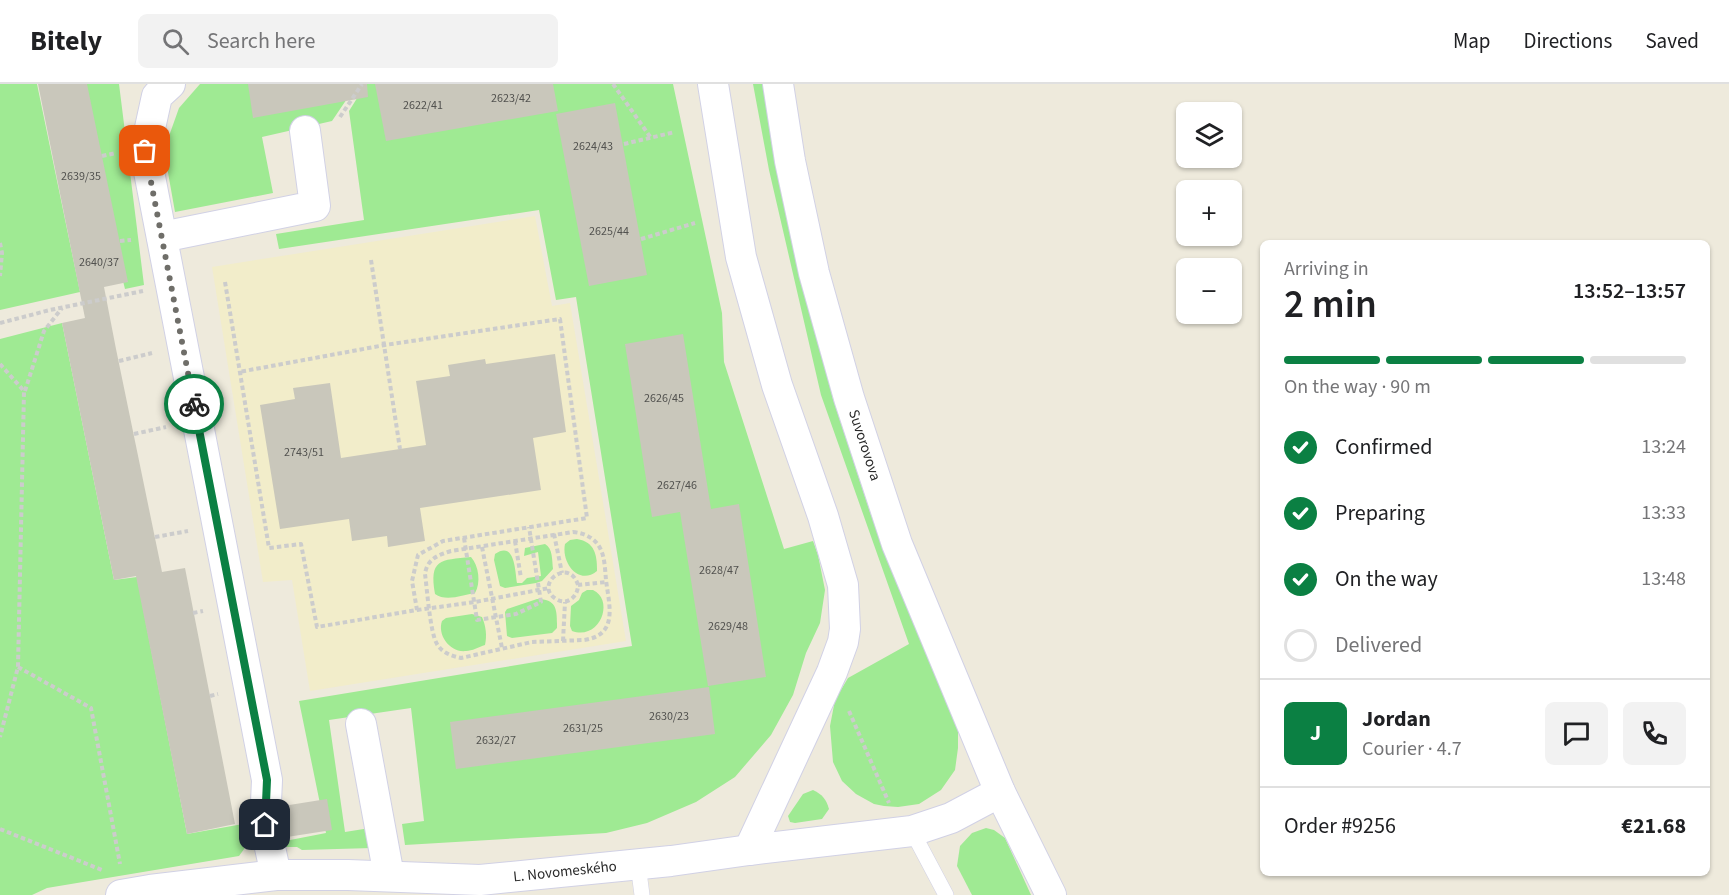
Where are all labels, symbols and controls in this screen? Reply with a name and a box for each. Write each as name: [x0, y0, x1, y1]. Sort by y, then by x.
search box: [138, 14, 558, 68]
text: Bitely: [30, 21, 102, 61]
icon: search: [159, 25, 192, 58]
text: Search here: [207, 25, 315, 57]
text: Map: [1453, 26, 1491, 56]
text: Directions: [1524, 26, 1612, 56]
text: Saved: [1645, 26, 1699, 56]
house number: 2623/42: [491, 90, 531, 107]
house number: 2622/41: [403, 97, 443, 114]
map controls: [1176, 102, 1242, 324]
button: layers: [1176, 102, 1242, 168]
pin: [119, 125, 170, 176]
icon: bag: [128, 134, 161, 167]
house number: 2624/43: [573, 138, 613, 155]
house number: 2639/35: [61, 168, 101, 185]
button: +: [1176, 180, 1242, 246]
house number: 2625/44: [589, 223, 629, 240]
house number: 2640/37: [79, 254, 119, 271]
text: Arriving in: [1284, 255, 1369, 283]
button: −: [1176, 258, 1242, 324]
text: 13:52–13:57: [1573, 275, 1686, 307]
text: 2 min: [1284, 277, 1377, 333]
text: On the way · 90 m: [1284, 373, 1431, 401]
courier: [164, 374, 224, 434]
icon: bike: [178, 388, 211, 421]
house number: 2626/45: [644, 390, 684, 407]
street label: Suvorovova: [843, 407, 886, 483]
icon: check: [1284, 431, 1317, 464]
text: Confirmed: [1335, 431, 1432, 463]
text: 13:24: [1641, 433, 1686, 461]
house number: 2743/51: [284, 444, 324, 461]
house number: 2627/46: [657, 477, 697, 494]
icon: check: [1284, 497, 1317, 530]
text: Preparing: [1335, 497, 1425, 529]
text: 13:33: [1641, 499, 1686, 527]
house number: 2628/47: [699, 562, 739, 579]
icon: check: [1284, 563, 1317, 596]
text: On the way: [1335, 563, 1438, 595]
text: 13:48: [1641, 565, 1686, 593]
house number: 2629/48: [708, 618, 748, 635]
text: Delivered: [1335, 629, 1422, 661]
button: chat: [1545, 702, 1608, 765]
button: phone: [1623, 702, 1686, 765]
text: Jordan: [1362, 703, 1431, 735]
house number: 2630/23: [649, 708, 689, 725]
text: J: [1310, 717, 1321, 749]
house number: 2631/25: [563, 720, 603, 737]
house number: 2632/27: [476, 732, 516, 749]
text: Courier · 4.7: [1362, 735, 1462, 763]
pin: [239, 799, 290, 850]
icon: home: [248, 808, 281, 841]
text: Order #9256: [1284, 810, 1396, 842]
text: €21.68: [1621, 810, 1686, 842]
street label: L. Novomeského: [512, 856, 618, 887]

